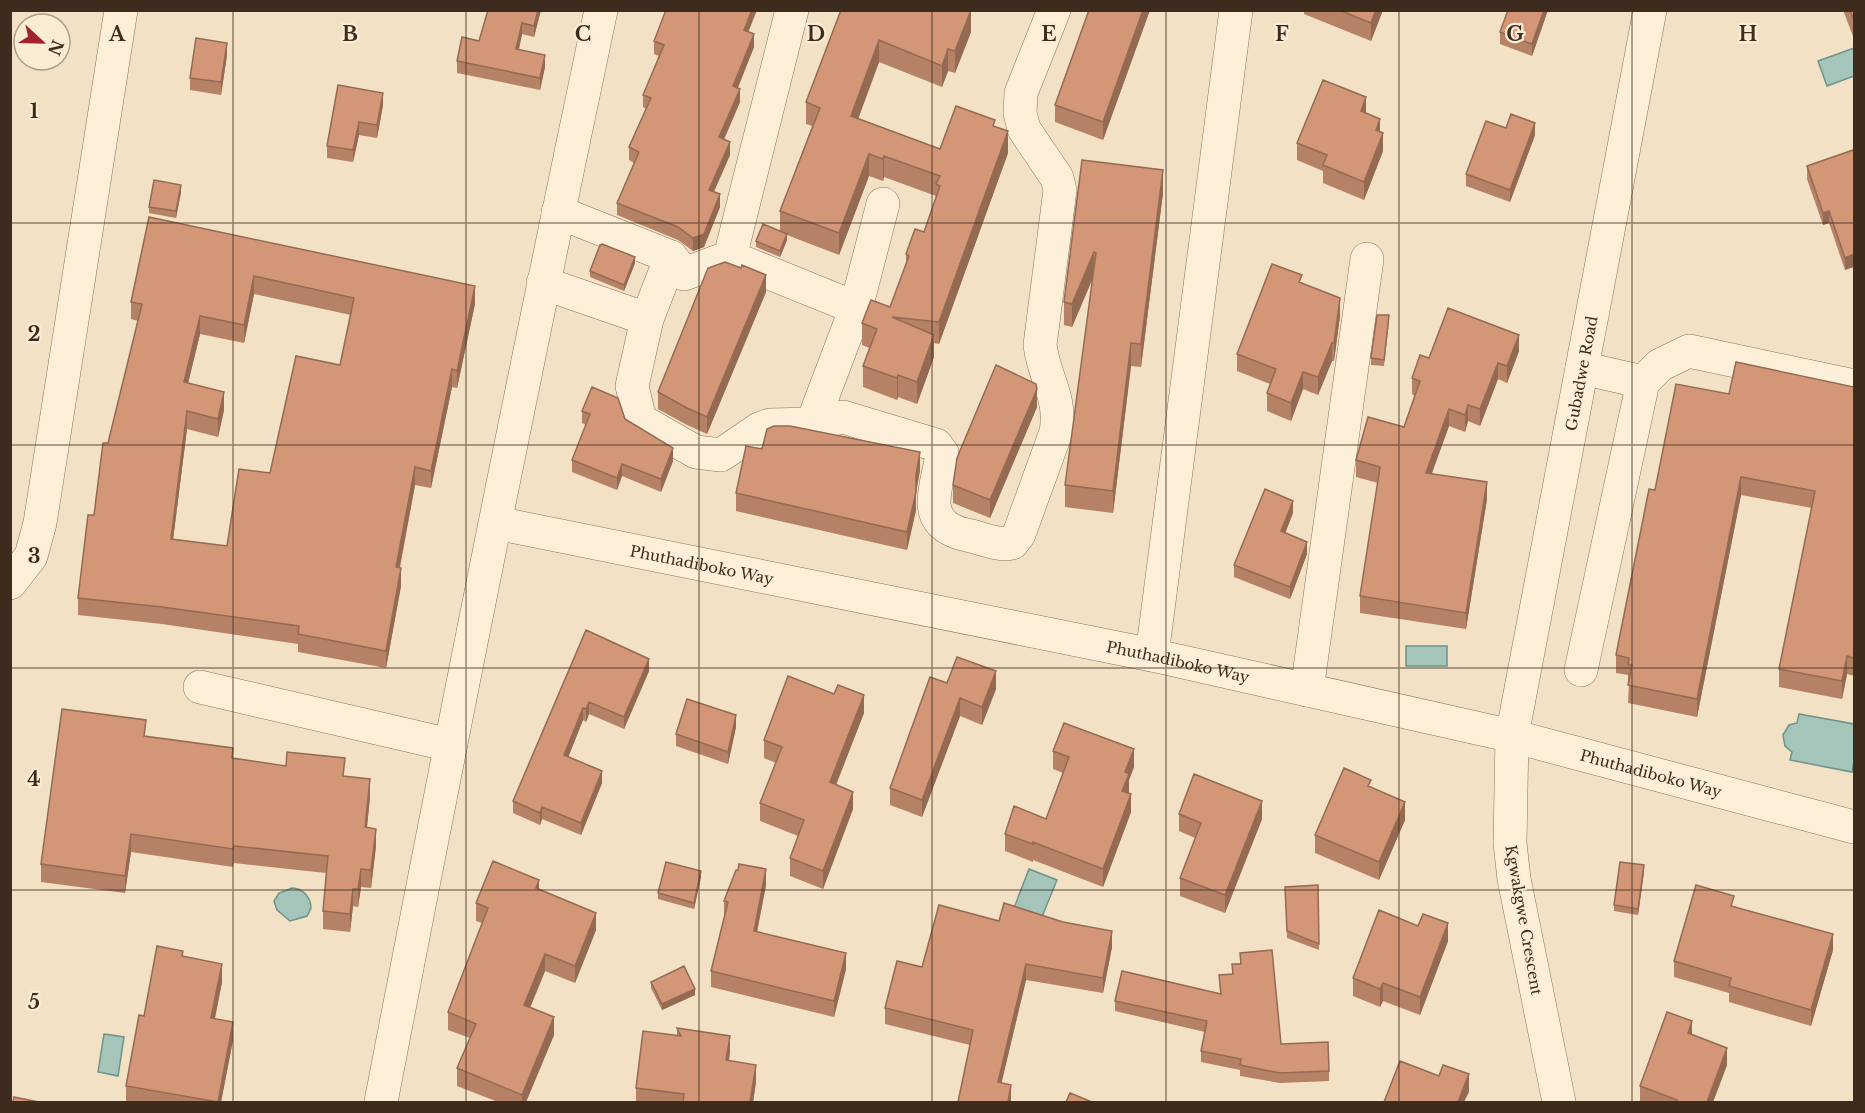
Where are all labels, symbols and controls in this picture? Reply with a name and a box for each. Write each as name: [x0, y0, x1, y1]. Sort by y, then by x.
north arrow: [12, 12, 72, 72]
text: A: [108, 22, 126, 46]
text: B: [342, 22, 358, 46]
text: C: [575, 22, 591, 46]
text: D: [807, 22, 825, 46]
text: E: [1041, 22, 1057, 46]
text: F: [1275, 22, 1289, 46]
text: G: [1506, 22, 1524, 46]
text: H: [1739, 22, 1758, 46]
text: N: [44, 37, 68, 58]
text: 1: [30, 99, 39, 123]
street label: Gubadwe Road: [1561, 314, 1601, 432]
text: 2: [27, 322, 41, 346]
street label: Phuthadiboko Way: [628, 541, 776, 588]
text: 3: [28, 544, 40, 568]
street label: Phuthadiboko Way: [1105, 637, 1252, 686]
street label: Phuthadiboko Way: [1578, 745, 1724, 801]
text: 4: [27, 767, 41, 791]
street label: Kgwakgwe Crescent: [1501, 843, 1547, 997]
text: 5: [28, 990, 40, 1014]

